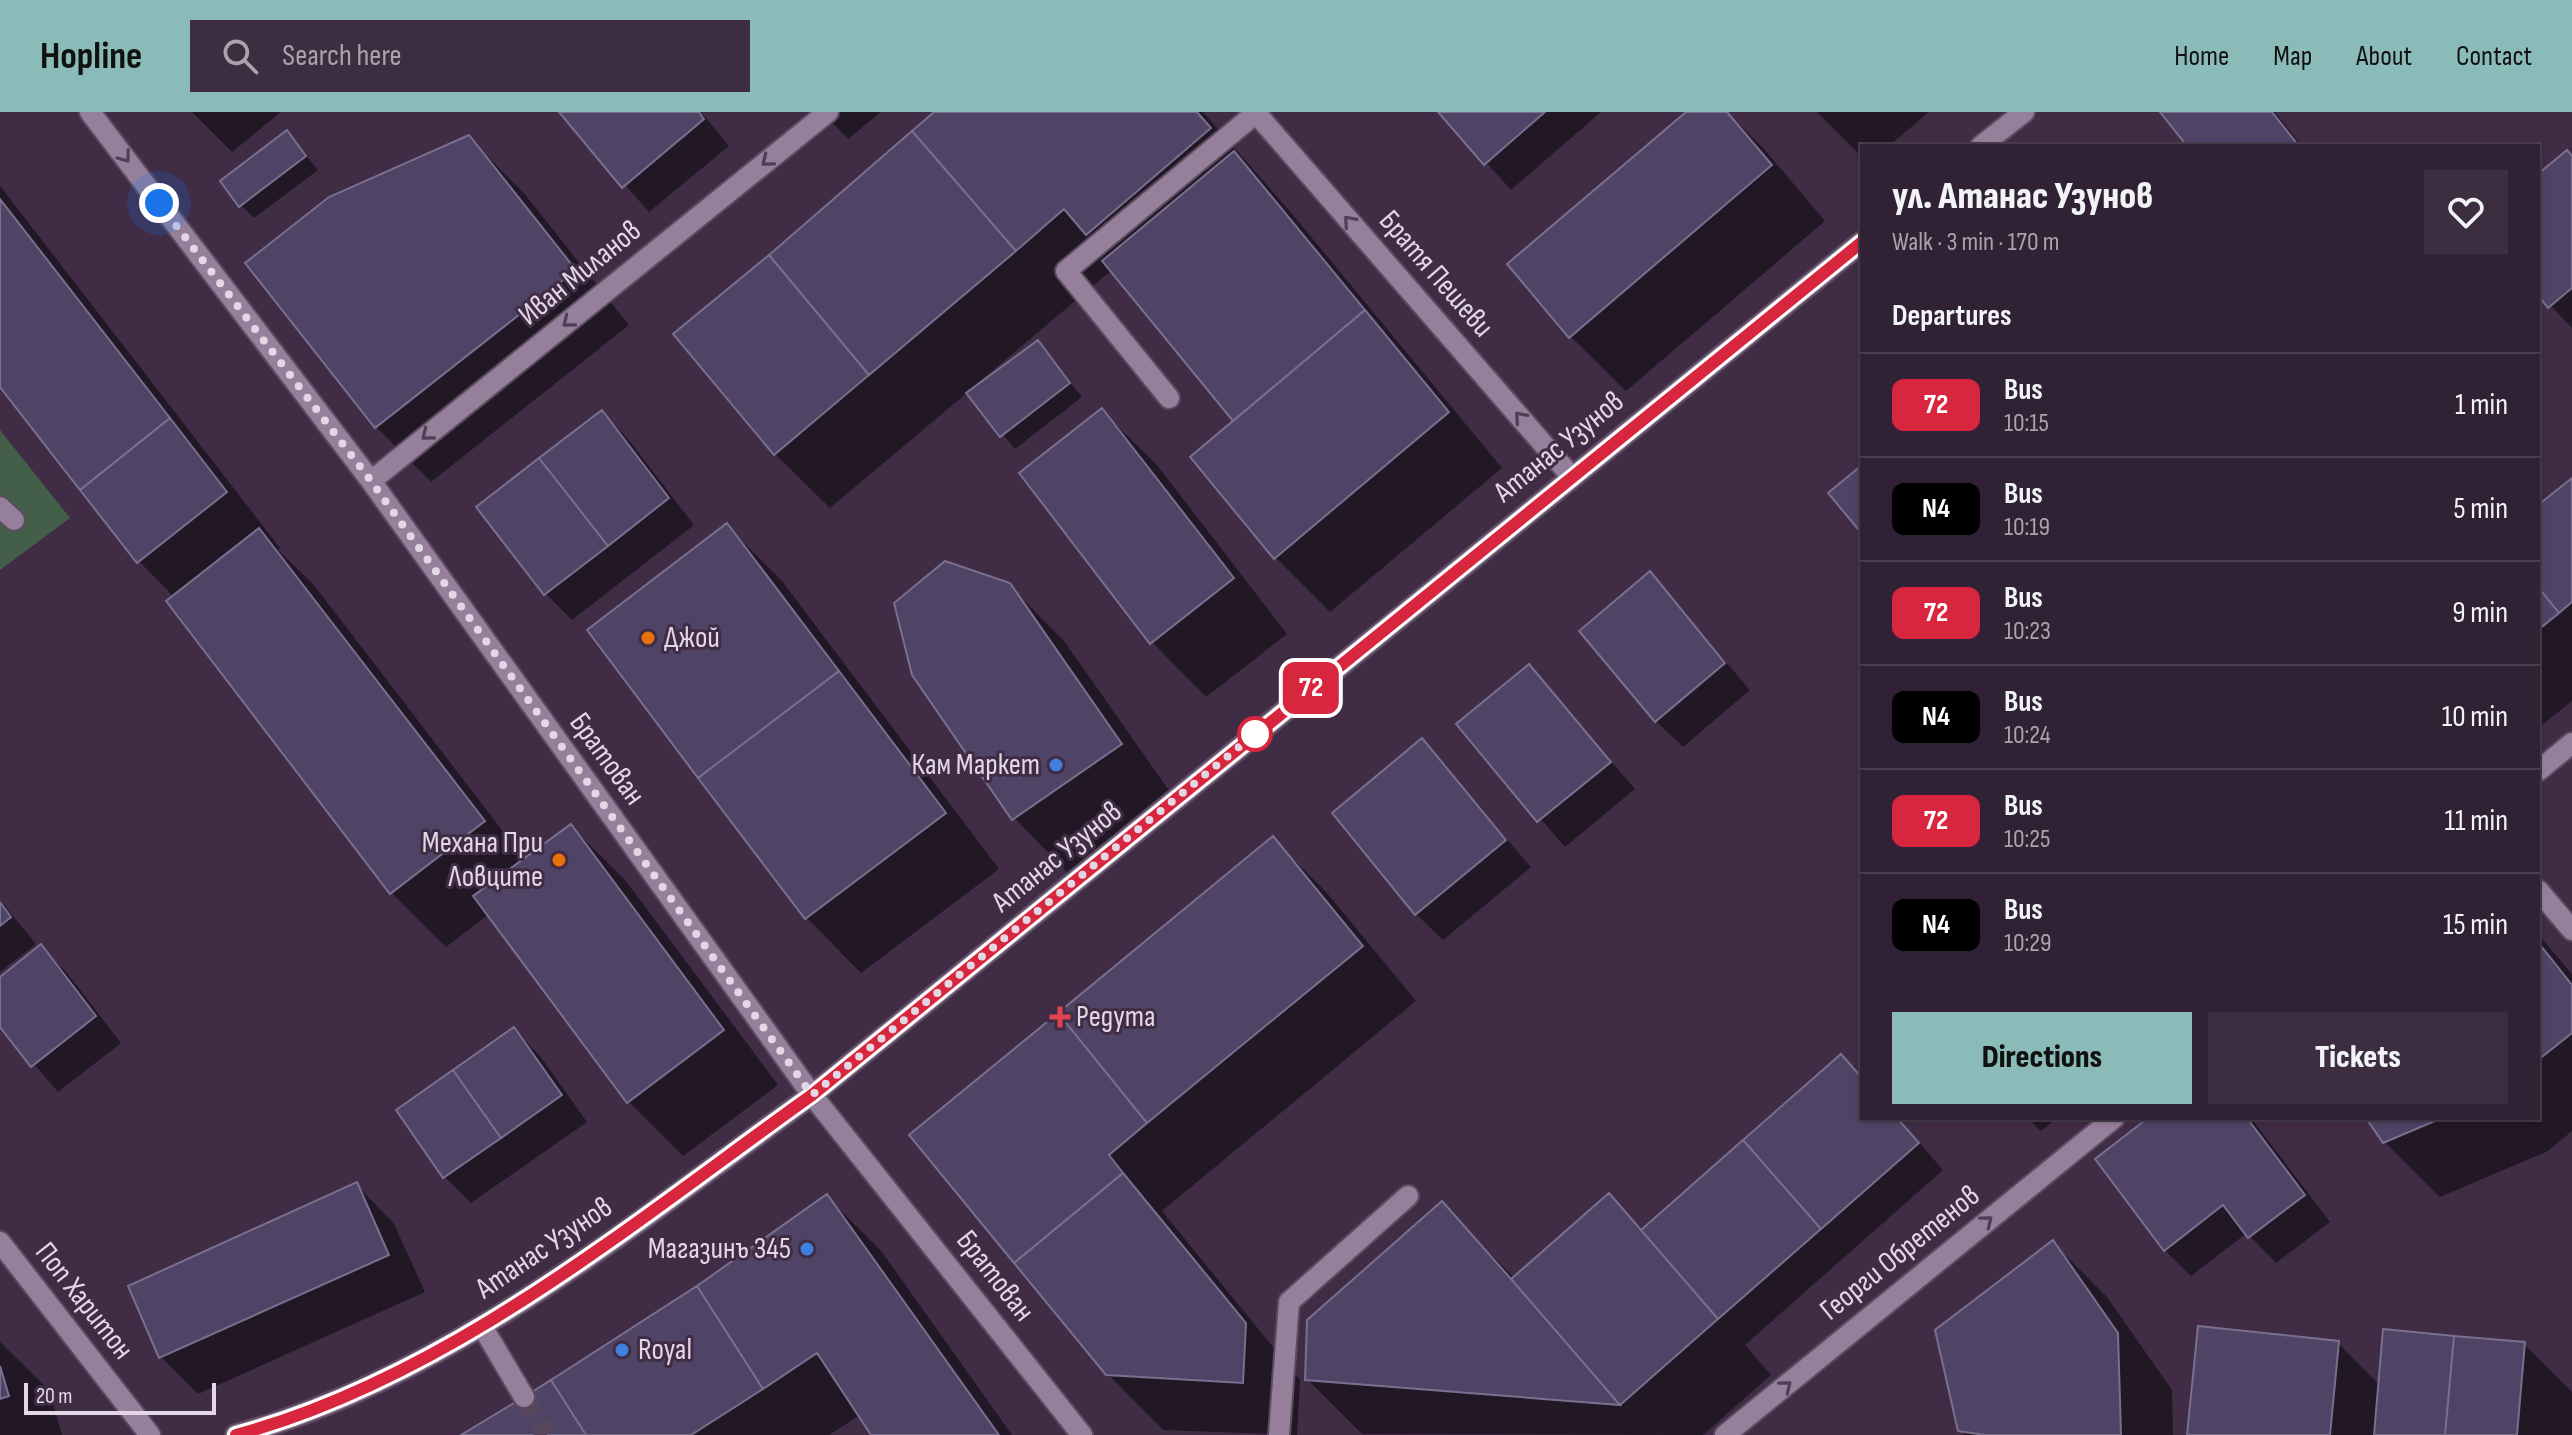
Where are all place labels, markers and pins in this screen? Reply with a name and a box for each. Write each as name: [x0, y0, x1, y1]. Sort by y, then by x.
place label: Джой: [664, 620, 720, 656]
marker: Джой: [639, 629, 657, 647]
unlabelled marker: [1238, 717, 1272, 751]
place label: Кам Маркет: [911, 747, 1040, 783]
marker: Кам Маркет: [1047, 756, 1065, 774]
place label: Механа При Ловците: [422, 825, 543, 895]
marker: Механа При Ловците: [550, 851, 568, 869]
place label: Редута: [1076, 999, 1156, 1035]
marker: Редута: [1051, 1008, 1069, 1026]
place label: Магазинъ 345: [648, 1231, 791, 1267]
marker: Магазинъ 345: [798, 1240, 816, 1258]
place label: Royal: [638, 1332, 692, 1368]
marker: Royal: [613, 1341, 631, 1359]

